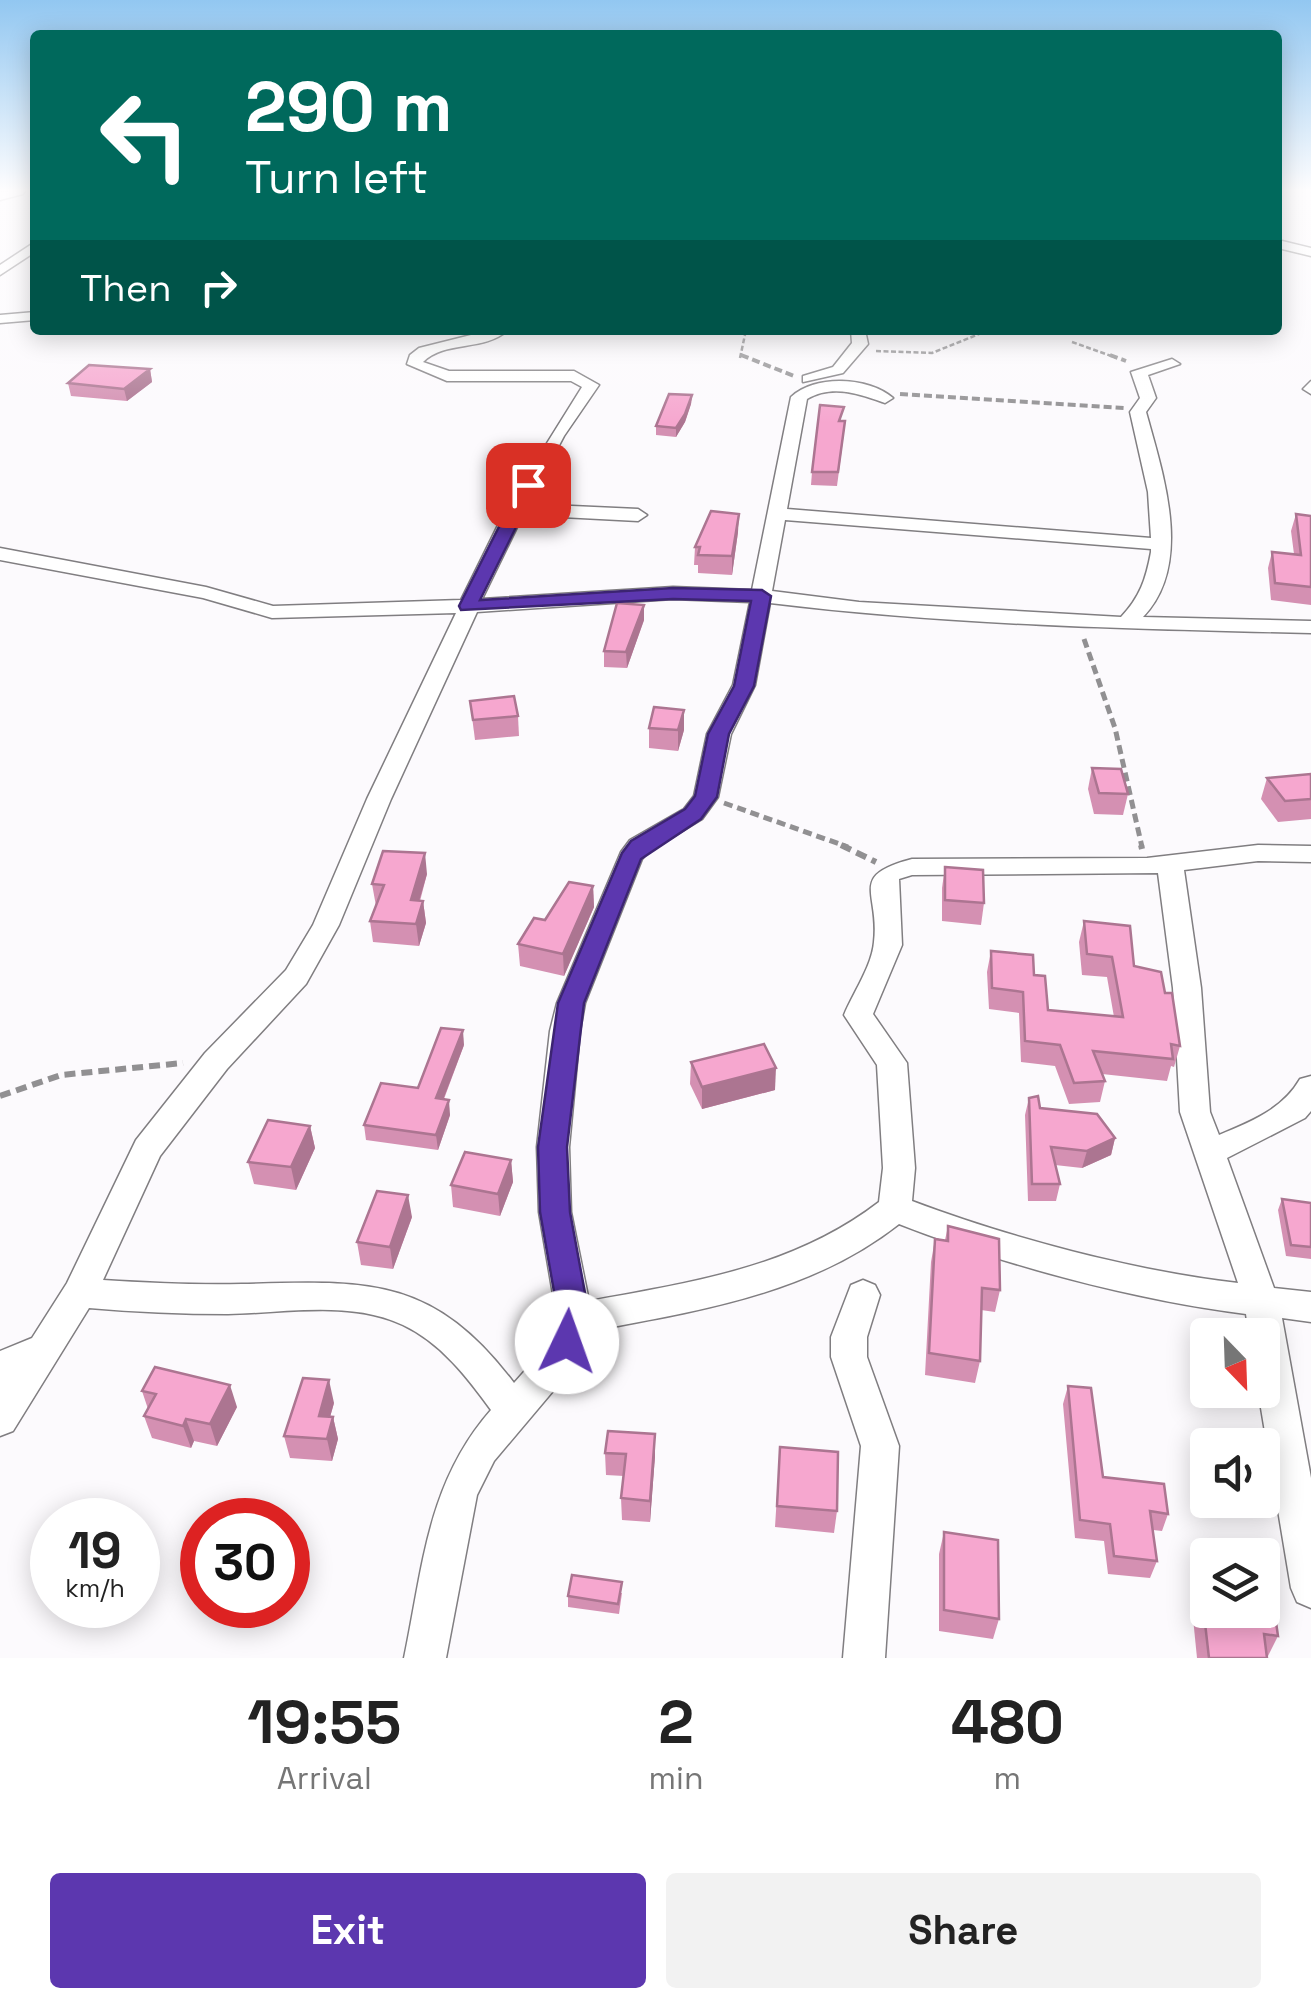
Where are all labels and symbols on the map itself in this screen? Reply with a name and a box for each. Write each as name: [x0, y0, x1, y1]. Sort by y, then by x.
pin: [486, 443, 571, 528]
position arrow: [515, 1290, 619, 1394]
north arrow: [1190, 1318, 1280, 1408]
speed limit sign: 30: [180, 1498, 310, 1628]

